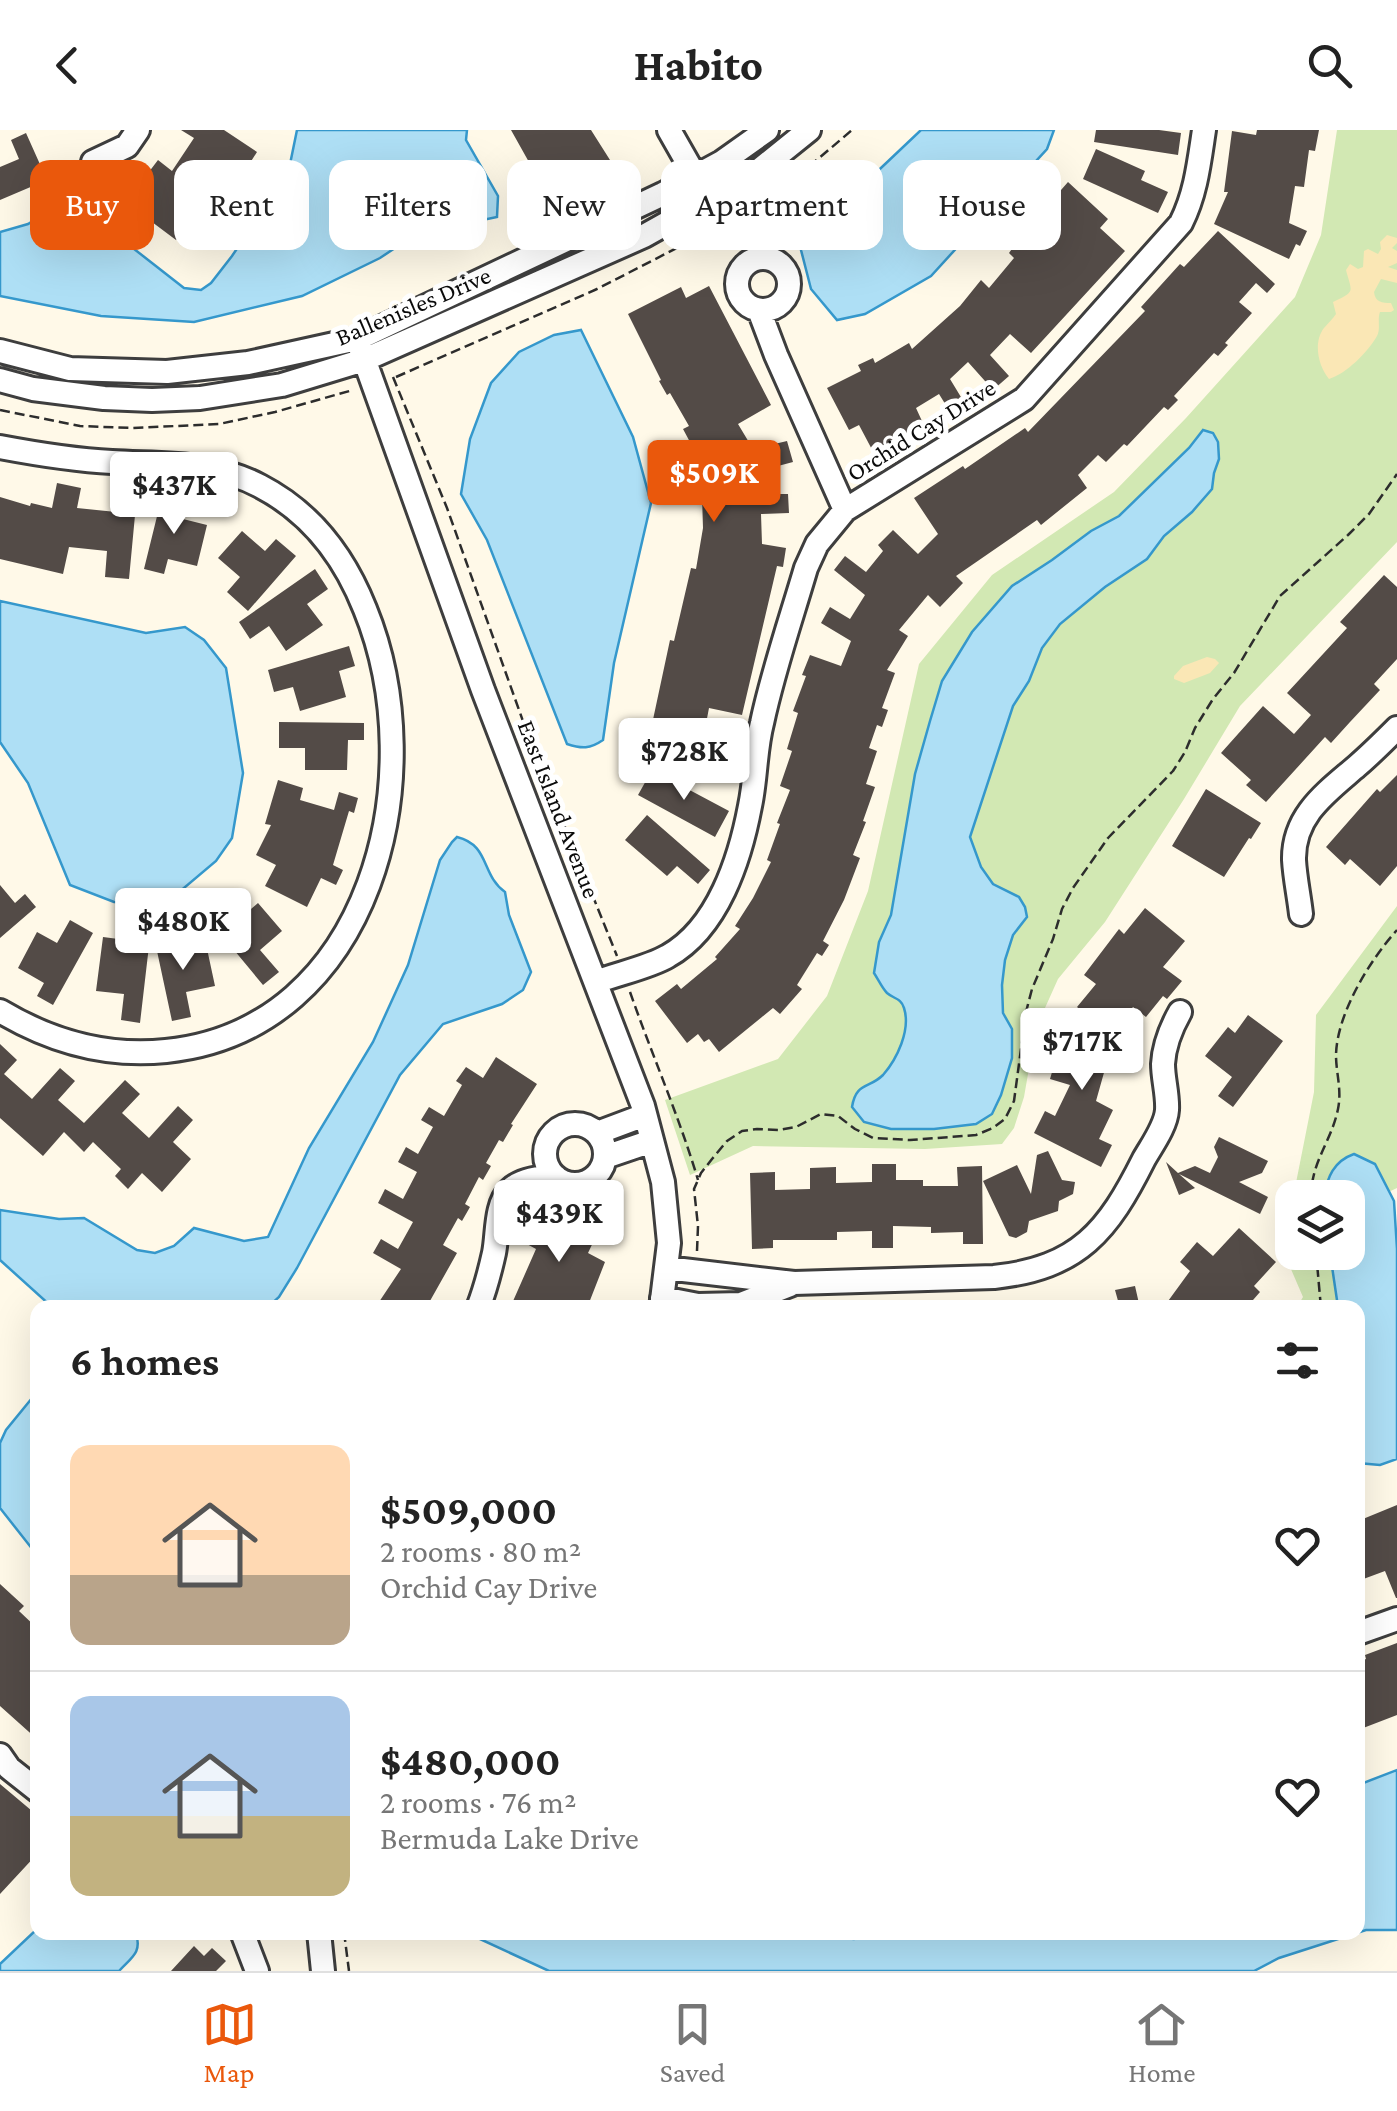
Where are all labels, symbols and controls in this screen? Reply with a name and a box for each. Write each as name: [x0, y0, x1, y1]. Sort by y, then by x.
icon: back: [40, 38, 95, 93]
icon: search: [1302, 38, 1357, 93]
text: Habito: [634, 40, 763, 90]
chip: Buy: [30, 160, 154, 250]
chip: Rent: [174, 160, 309, 250]
chip: Filters: [329, 160, 487, 250]
chip: New: [507, 160, 641, 250]
chip: Apartment: [661, 160, 883, 250]
chip: House: [903, 160, 1061, 250]
street label: Ballenisles Drive: [332, 261, 494, 351]
street label: Orchid Cay Drive: [842, 374, 1001, 487]
pin: $509K: [644, 440, 784, 525]
pin: $437K: [104, 452, 244, 537]
text: $509K: [669, 454, 759, 490]
text: $437K: [132, 466, 216, 502]
street label: East Island Avenue: [513, 716, 605, 902]
pin: $728K: [614, 718, 754, 803]
text: $728K: [641, 732, 727, 768]
pin: $480K: [113, 888, 253, 973]
text: $480K: [137, 902, 229, 938]
pin: $717K: [1012, 1008, 1152, 1093]
text: $717K: [1042, 1022, 1122, 1058]
pin: $439K: [489, 1180, 629, 1265]
map controls: [1275, 1180, 1365, 1270]
button: layers: [1275, 1180, 1365, 1270]
text: $439K: [516, 1194, 602, 1230]
icon: filters: [1270, 1333, 1325, 1388]
text: 6 homes: [70, 1337, 219, 1384]
icon: home: [150, 1485, 270, 1605]
text: $509,000: [380, 1486, 557, 1533]
icon: heart: [1270, 1518, 1325, 1573]
text: 2 rooms · 80 m²: [380, 1533, 581, 1569]
text: Orchid Cay Drive: [380, 1569, 597, 1605]
icon: home: [150, 1736, 270, 1856]
text: $480,000: [380, 1737, 561, 1784]
icon: heart: [1270, 1769, 1325, 1824]
text: 2 rooms · 76 m²: [380, 1784, 577, 1820]
text: Bermuda Lake Drive: [380, 1820, 639, 1856]
tab: Map: [202, 1997, 257, 2088]
tab: Saved: [660, 1997, 725, 2088]
tab: Home: [1128, 1997, 1195, 2088]

